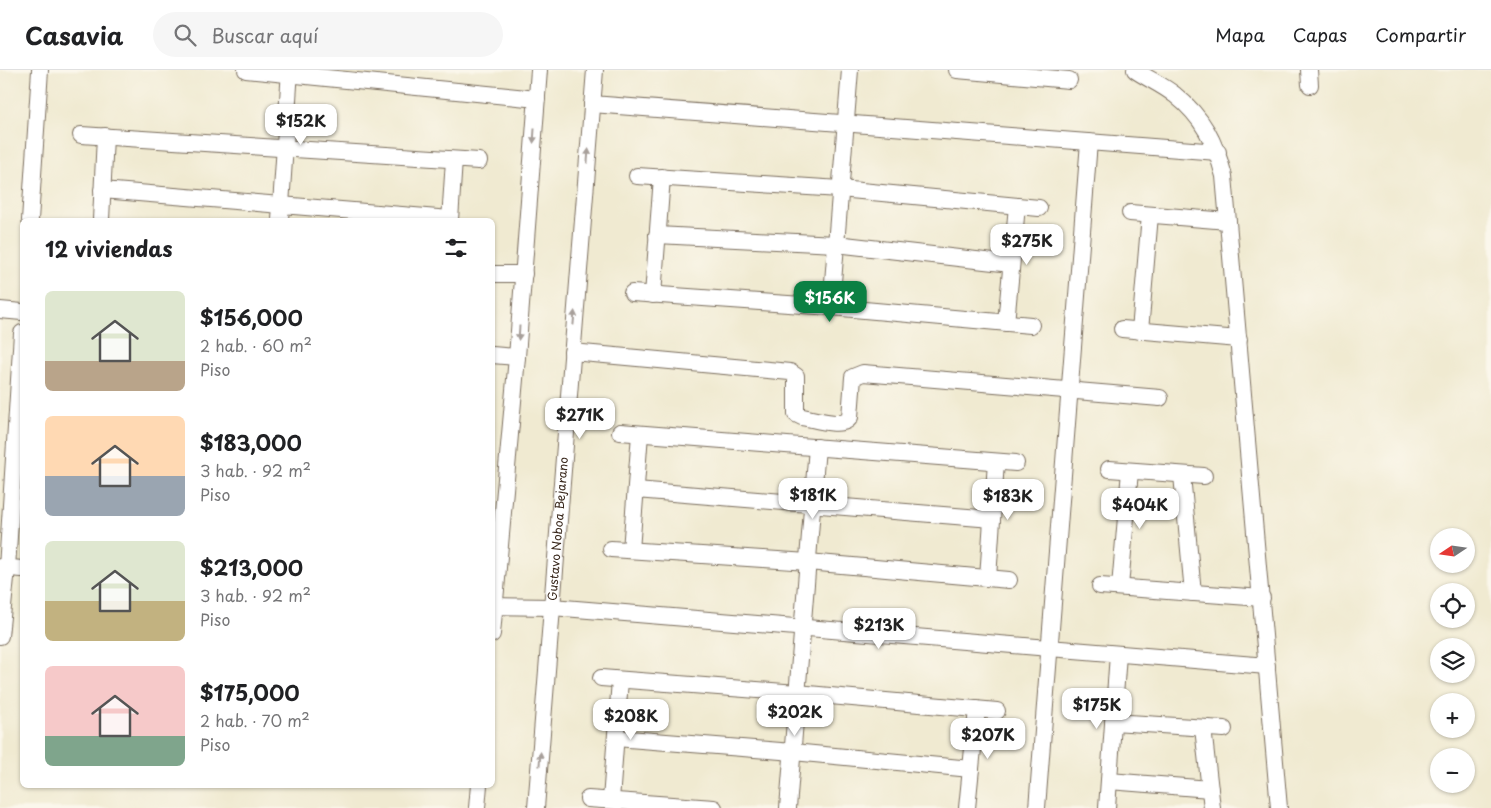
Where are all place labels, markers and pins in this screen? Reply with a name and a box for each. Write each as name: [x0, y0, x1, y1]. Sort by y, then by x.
pin: $152K: [266, 104, 336, 146]
pin: $275K: [992, 224, 1062, 266]
pin: $156K: [795, 280, 865, 323]
pin: $271K: [545, 398, 615, 440]
pin: $181K: [778, 478, 848, 520]
pin: $183K: [973, 478, 1043, 521]
pin: $404K: [1105, 488, 1175, 530]
pin: $213K: [844, 608, 914, 650]
pin: $175K: [1062, 688, 1132, 730]
pin: $202K: [760, 694, 830, 737]
pin: $208K: [596, 698, 666, 741]
pin: $207K: [953, 718, 1023, 760]

